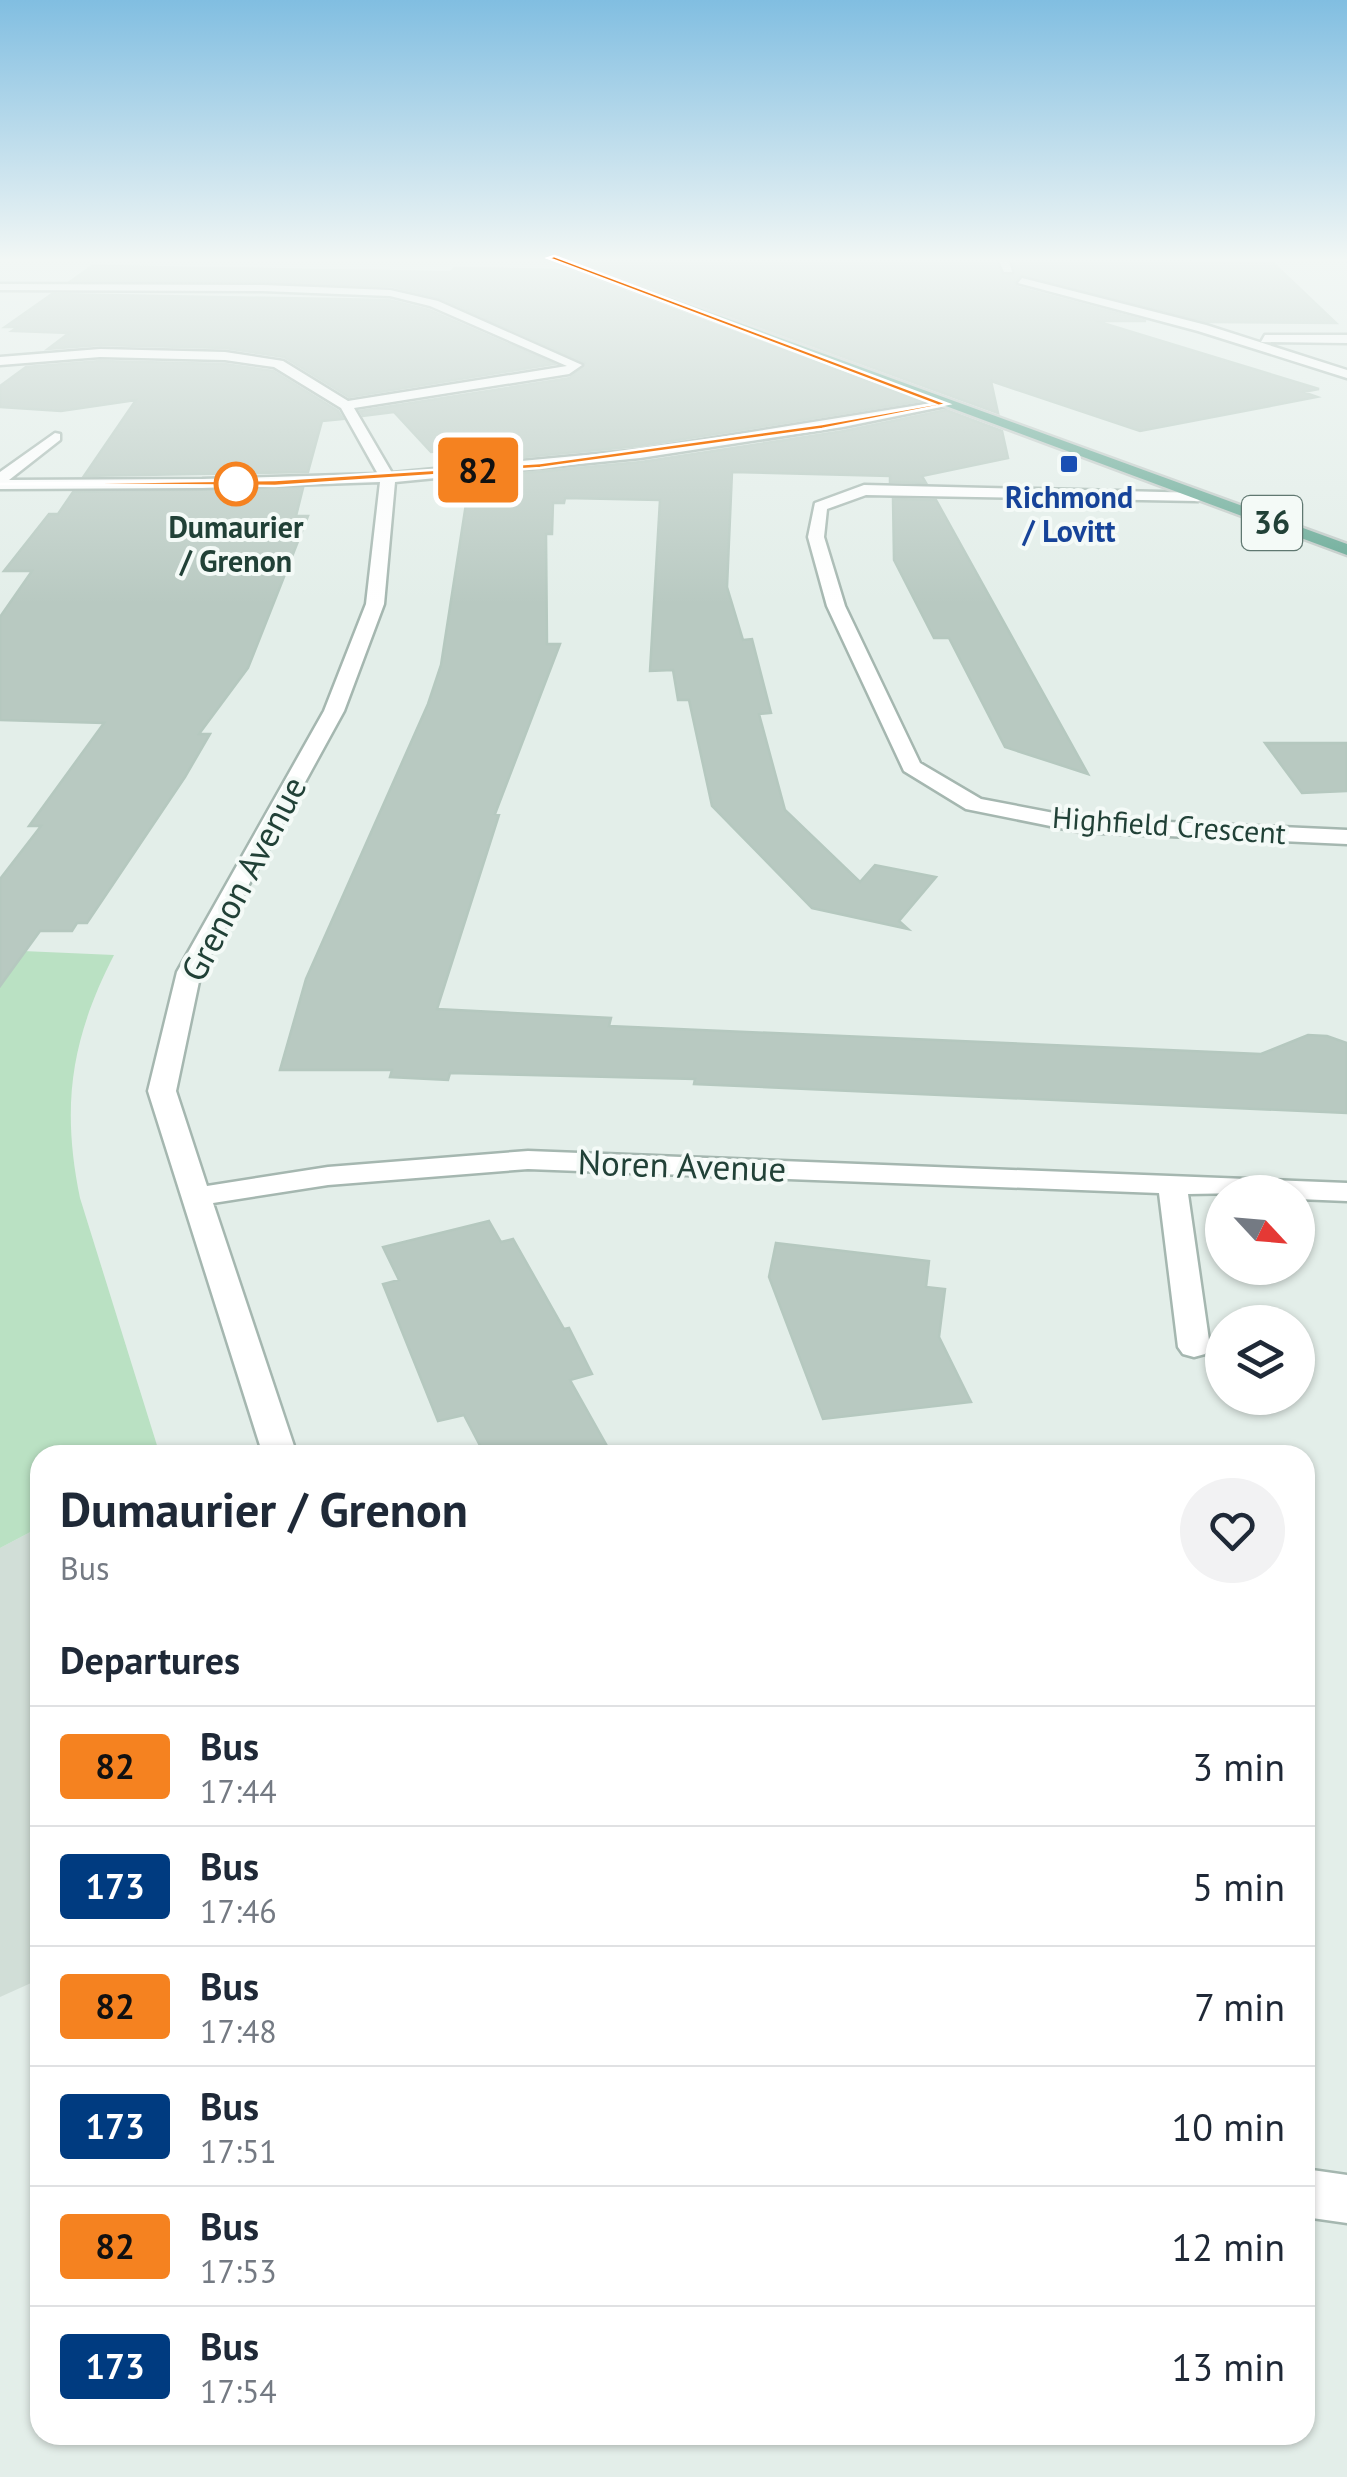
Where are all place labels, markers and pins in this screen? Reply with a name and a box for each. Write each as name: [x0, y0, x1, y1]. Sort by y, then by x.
marker: Richmond / Lovitt: [1058, 453, 1080, 475]
marker: Dumaurier / Grenon: [215, 463, 257, 505]
place label: Richmond / Lovitt: [1005, 477, 1133, 550]
place label: Dumaurier / Grenon: [168, 507, 304, 580]

